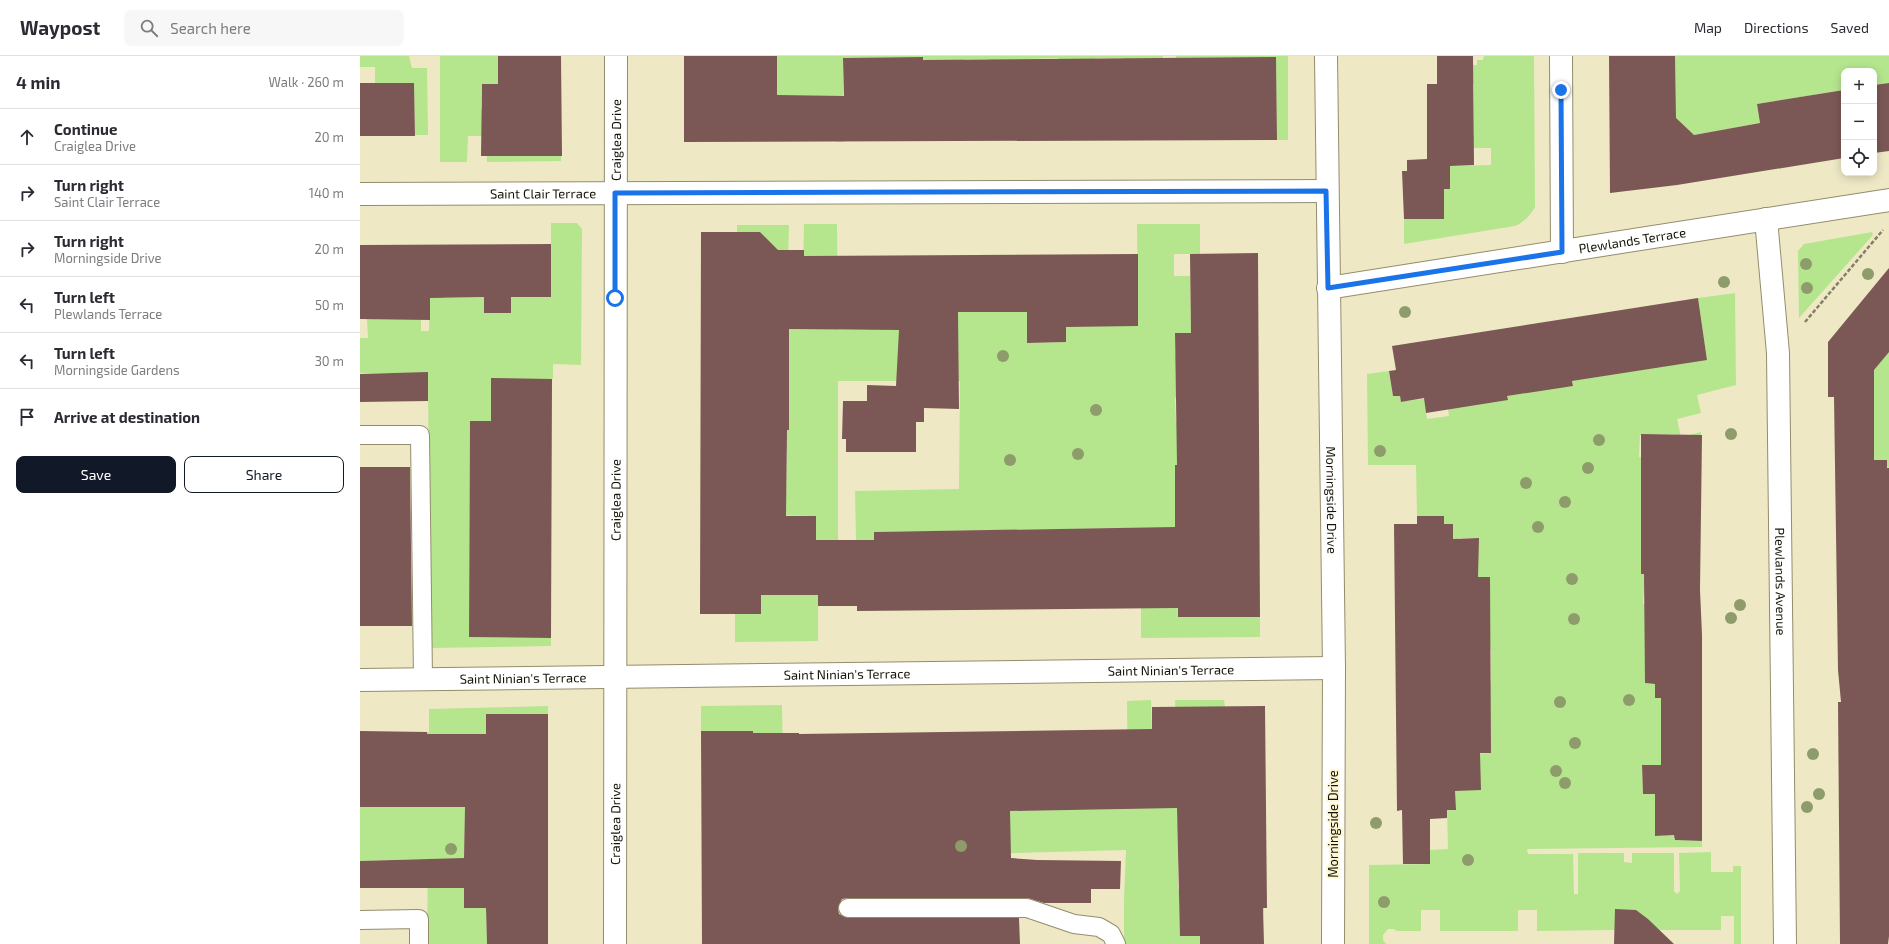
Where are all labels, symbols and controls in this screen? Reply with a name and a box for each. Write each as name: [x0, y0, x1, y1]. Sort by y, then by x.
search box: [124, 10, 404, 46]
text: Waypost: [20, 16, 100, 39]
icon: search: [138, 17, 160, 39]
text: Search here: [170, 19, 251, 37]
text: Map: [1694, 19, 1722, 36]
text: Directions: [1744, 19, 1809, 36]
text: Saved: [1831, 19, 1869, 36]
map controls: [1841, 68, 1877, 176]
button: +: [1841, 68, 1877, 104]
text: 4 min: [16, 72, 60, 92]
text: Walk · 260 m: [269, 74, 344, 90]
route end: [1552, 81, 1570, 99]
street label: Craiglea Drive: [608, 99, 624, 181]
button: −: [1841, 104, 1877, 140]
text: Continue: [54, 120, 117, 138]
icon: ahead: [16, 126, 38, 148]
text: 20 m: [315, 129, 344, 145]
text: Craiglea Drive: [54, 138, 136, 154]
button: locate: [1841, 140, 1877, 176]
text: Turn right: [54, 176, 124, 194]
icon: right: [16, 182, 38, 204]
text: 140 m: [309, 185, 344, 201]
street label: Saint Clair Terrace: [490, 185, 596, 202]
text: Saint Clair Terrace: [54, 194, 160, 210]
street label: Plewlands Terrace: [1577, 224, 1687, 257]
text: Turn right: [54, 232, 124, 250]
icon: right: [16, 238, 38, 260]
text: 20 m: [315, 241, 344, 257]
text: Morningside Drive: [54, 250, 162, 266]
text: Turn left: [54, 288, 115, 306]
route start: [606, 289, 624, 307]
icon: left: [16, 294, 38, 316]
text: 50 m: [315, 297, 344, 313]
text: Plewlands Terrace: [54, 306, 162, 322]
text: Turn left: [54, 344, 115, 362]
icon: left: [16, 350, 38, 372]
text: 30 m: [315, 353, 344, 369]
text: Morningside Gardens: [54, 362, 180, 378]
icon: arrive: [16, 406, 38, 428]
text: Arrive at destination: [54, 408, 200, 426]
street label: Morningside Drive: [1323, 446, 1341, 554]
button: Save: [16, 456, 176, 493]
button: Share: [184, 456, 344, 493]
street label: Craiglea Drive: [607, 459, 624, 541]
street label: Plewlands Avenue: [1772, 527, 1789, 636]
street label: Saint Ninian's Terrace: [1107, 661, 1234, 679]
street label: Saint Ninian's Terrace: [784, 665, 910, 683]
street label: Saint Ninian's Terrace: [460, 669, 586, 687]
street label: Morningside Drive: [1325, 770, 1341, 878]
street label: Craiglea Drive: [607, 783, 623, 865]

